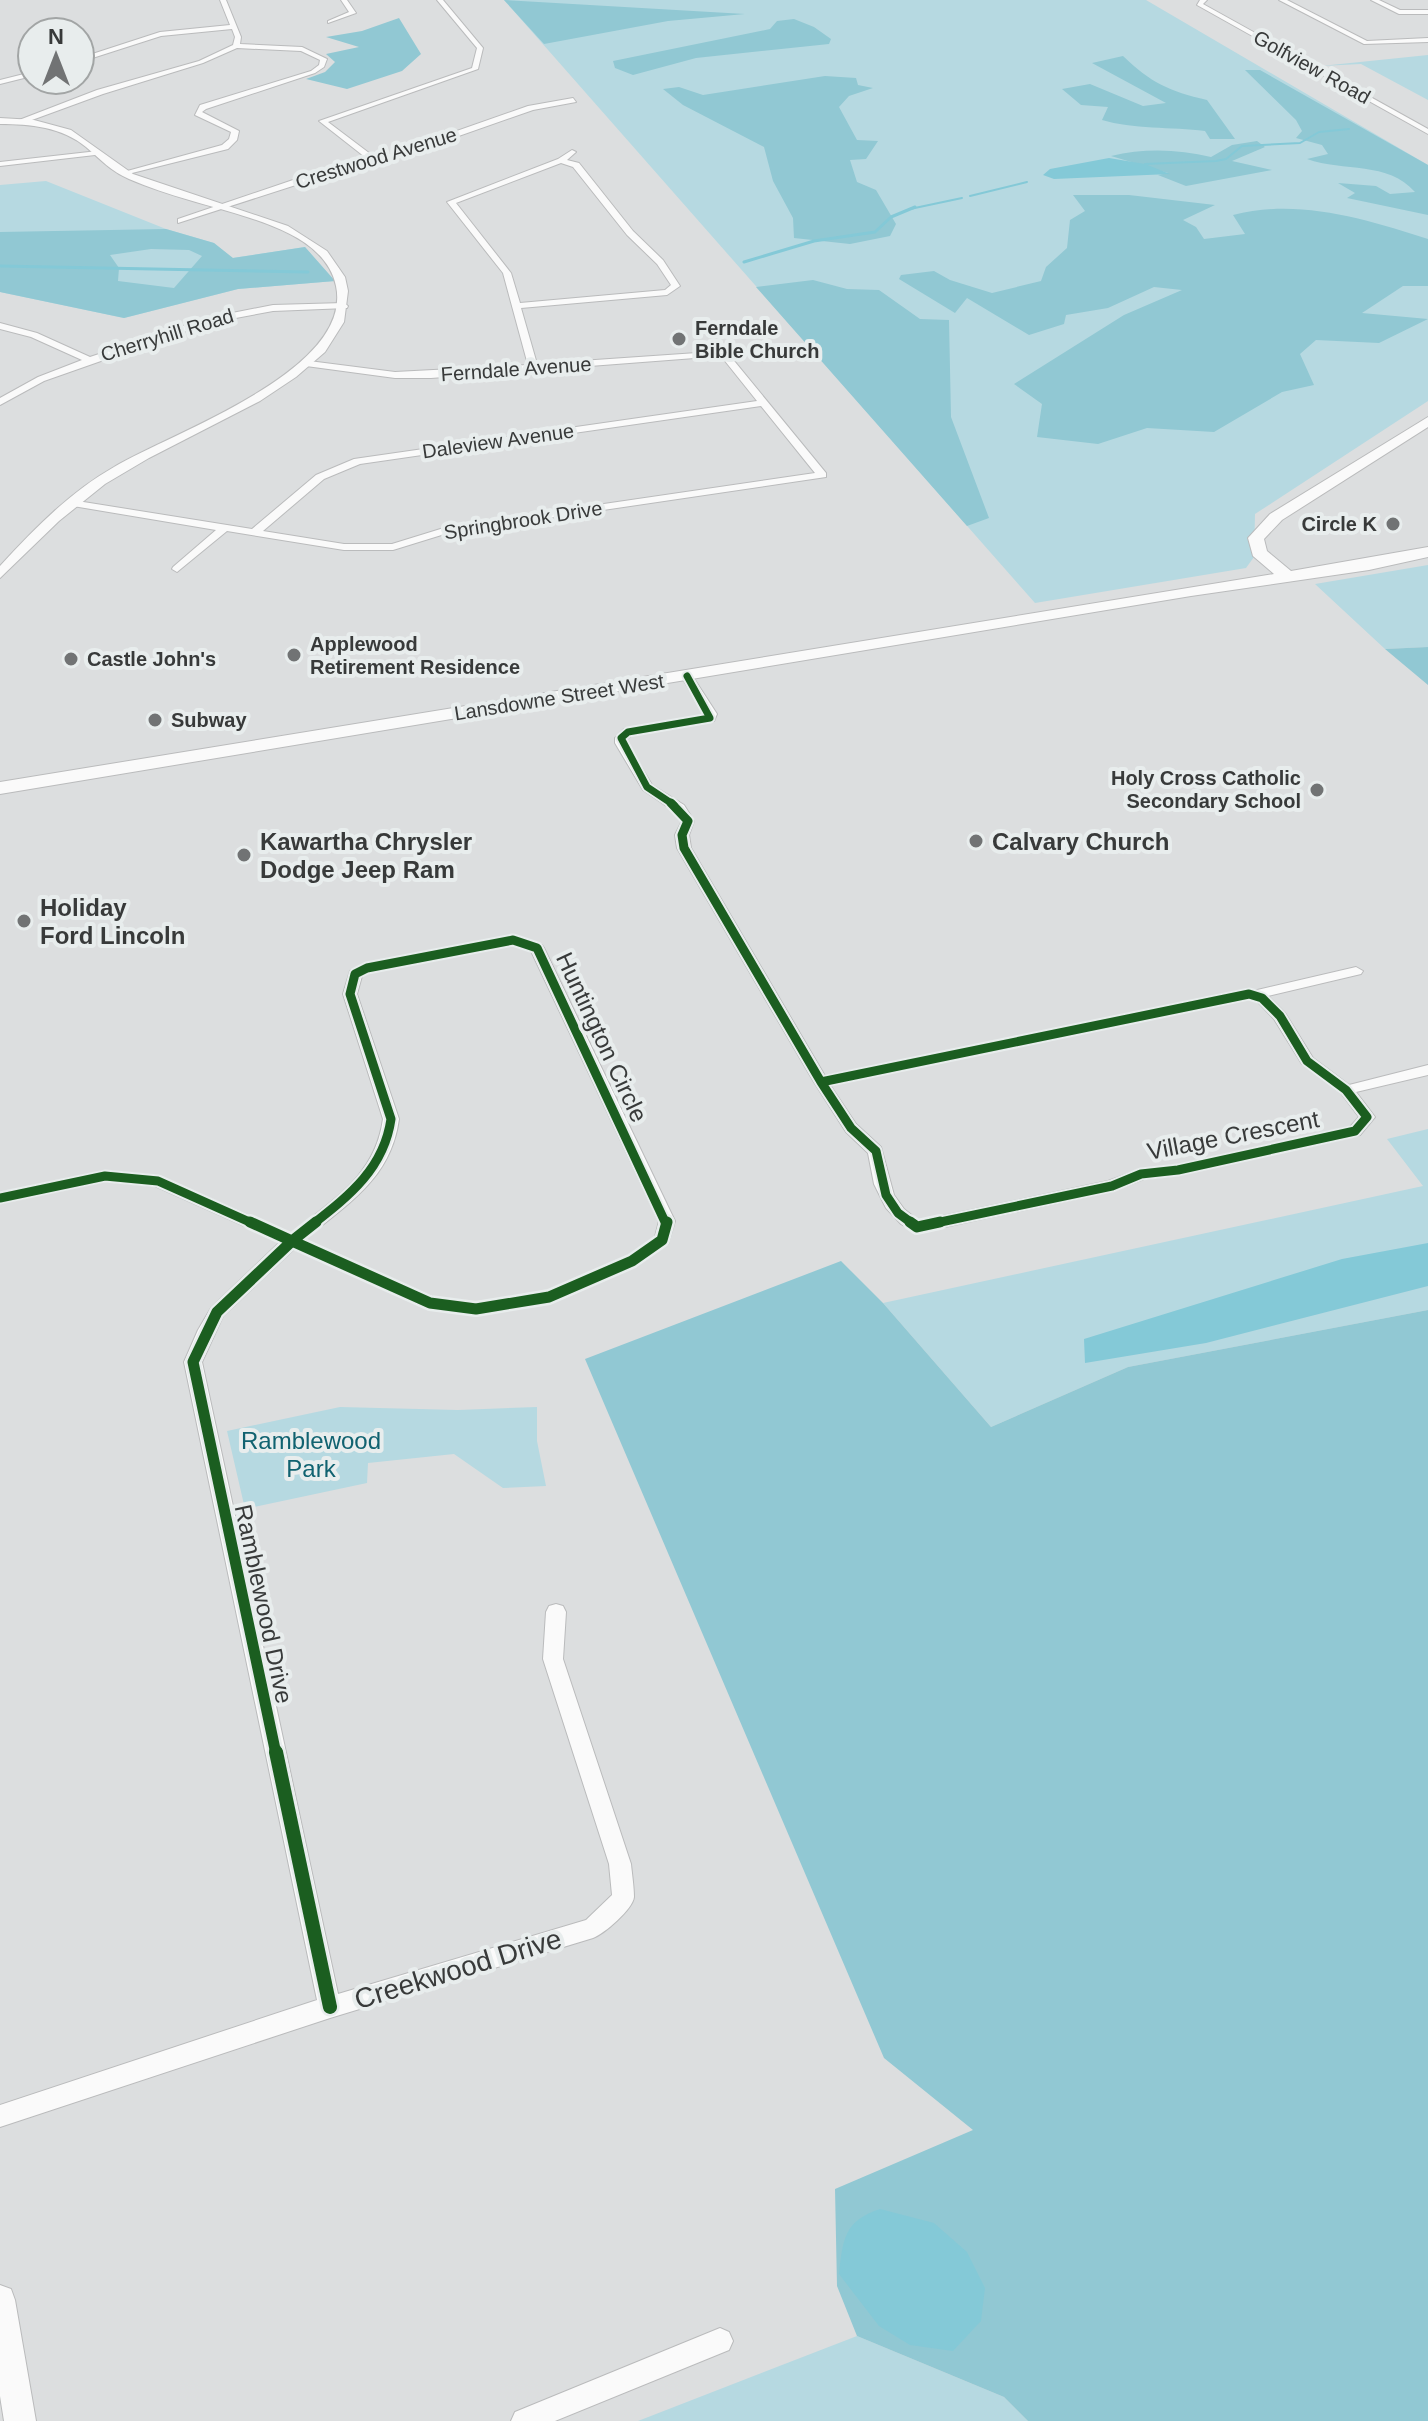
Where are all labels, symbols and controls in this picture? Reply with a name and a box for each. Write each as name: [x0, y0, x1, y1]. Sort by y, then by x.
north arrow: [16, 16, 96, 96]
text: N: [48, 24, 64, 49]
street label: Golfview Road: [1250, 26, 1374, 108]
street label: Crestwood Avenue: [293, 123, 459, 193]
street label: Cherryhill Road: [98, 304, 236, 366]
place label: Ferndale Bible Church: [695, 317, 819, 362]
marker: Ferndale Bible Church: [670, 330, 688, 348]
street label: Ferndale Avenue: [440, 353, 592, 385]
street label: Daleview Avenue: [421, 419, 575, 463]
street label: Springbrook Drive: [442, 497, 604, 543]
place label: Circle K: [1301, 513, 1378, 535]
marker: Circle K: [1384, 515, 1402, 533]
place label: Applewood Retirement Residence: [310, 633, 520, 678]
marker: Applewood Retirement Residence: [285, 646, 303, 664]
place label: Castle John's: [87, 648, 216, 670]
marker: Castle John's: [62, 650, 80, 668]
street label: Lansdowne Street West: [453, 669, 666, 724]
place label: Subway: [171, 709, 247, 731]
marker: Subway: [146, 711, 164, 729]
place label: Holy Cross Catholic Secondary School: [1111, 767, 1301, 812]
marker: Holy Cross Catholic Secondary School: [1308, 781, 1326, 799]
place label: Kawartha Chrysler Dodge Jeep Ram: [260, 828, 472, 883]
place label: Calvary Church: [992, 828, 1169, 855]
marker: Calvary Church: [967, 832, 985, 850]
marker: Kawartha Chrysler Dodge Jeep Ram: [235, 846, 253, 864]
place label: Holiday Ford Lincoln: [40, 894, 185, 949]
marker: Holiday Ford Lincoln: [15, 912, 33, 930]
street label: Huntington Circle: [551, 948, 653, 1126]
street label: Village Crescent: [1145, 1105, 1321, 1165]
park label: Ramblewood Park: [241, 1427, 381, 1482]
street label: Ramblewood Drive: [230, 1502, 298, 1706]
street label: Creekwood Drive: [351, 1923, 565, 2015]

